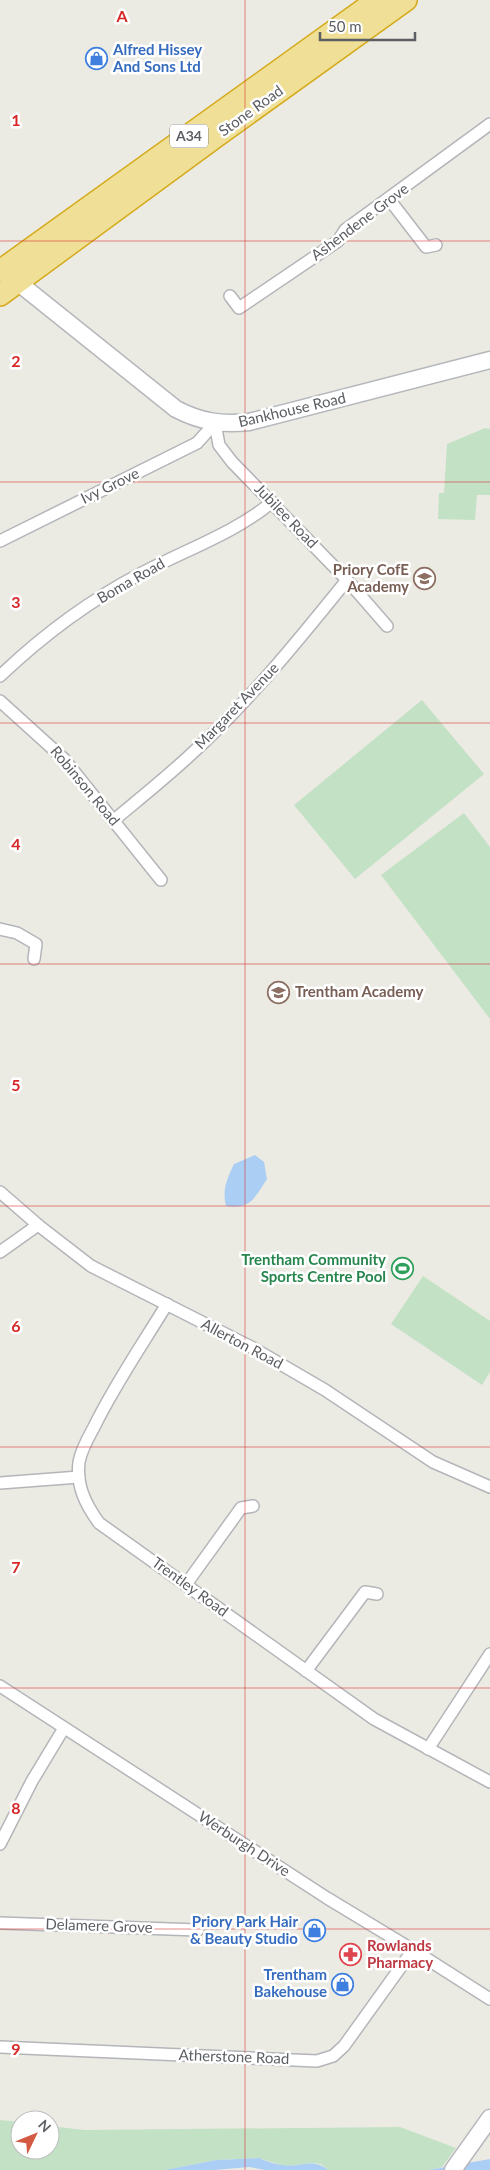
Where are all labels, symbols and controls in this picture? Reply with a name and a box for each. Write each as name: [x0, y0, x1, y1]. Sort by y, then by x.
text: A: [115, 6, 128, 25]
scale bar: [320, 10, 415, 42]
text: 50 m: [328, 17, 362, 35]
place label: Alfred Hissey And Sons Ltd: [112, 40, 202, 75]
shop icon: Alfred Hissey And Sons Ltd: [85, 47, 109, 71]
street label: Stone Road: [215, 81, 286, 140]
text: 1: [11, 110, 21, 129]
road number: A34: [170, 124, 208, 148]
street label: Ashendene Grove: [307, 179, 412, 264]
text: 2: [11, 351, 21, 370]
street label: Bankhouse Road: [236, 388, 347, 430]
street label: Ivy Grove: [77, 463, 142, 507]
street label: Jubilee Road: [251, 479, 322, 551]
street label: Boma Road: [94, 554, 167, 607]
place label: Priory CofE Academy: [333, 560, 409, 595]
school or university icon: Priory CofE Academy: [413, 567, 437, 591]
text: 3: [11, 592, 21, 611]
street label: Margaret Avenue: [191, 658, 282, 752]
street label: Robinson Road: [47, 742, 124, 829]
text: 4: [11, 834, 21, 853]
school or university icon: Trentham Academy: [267, 980, 291, 1004]
place label: Trentham Academy: [295, 982, 424, 1000]
text: 5: [11, 1075, 21, 1094]
place label: Trentham Community Sports Centre Pool: [241, 1250, 386, 1285]
sports icon: Trentham Community Sports Centre Pool: [390, 1257, 414, 1281]
street label: Allerton Road: [199, 1314, 286, 1372]
text: 6: [11, 1316, 21, 1335]
street label: Trentley Road: [149, 1553, 232, 1620]
text: 7: [11, 1557, 21, 1576]
text: 8: [11, 1798, 21, 1817]
street label: Werburgh Drive: [195, 1807, 294, 1880]
place label: Priory Park Hair & Beauty Studio: [190, 1912, 298, 1947]
street label: Delamere Grove: [45, 1914, 153, 1936]
shop icon: Priory Park Hair & Beauty Studio: [302, 1919, 326, 1943]
place label: Rowlands Pharmacy: [367, 1936, 433, 1971]
pharmacy icon: Rowlands Pharmacy: [339, 1943, 363, 1967]
place label: Trentham Bakehouse: [254, 1965, 327, 2000]
shop icon: Trentham Bakehouse: [331, 1972, 355, 1996]
text: 9: [11, 2039, 21, 2058]
street label: Atherstone Road: [178, 2045, 290, 2067]
north arrow: [10, 2110, 60, 2160]
text: N: [35, 2116, 55, 2136]

